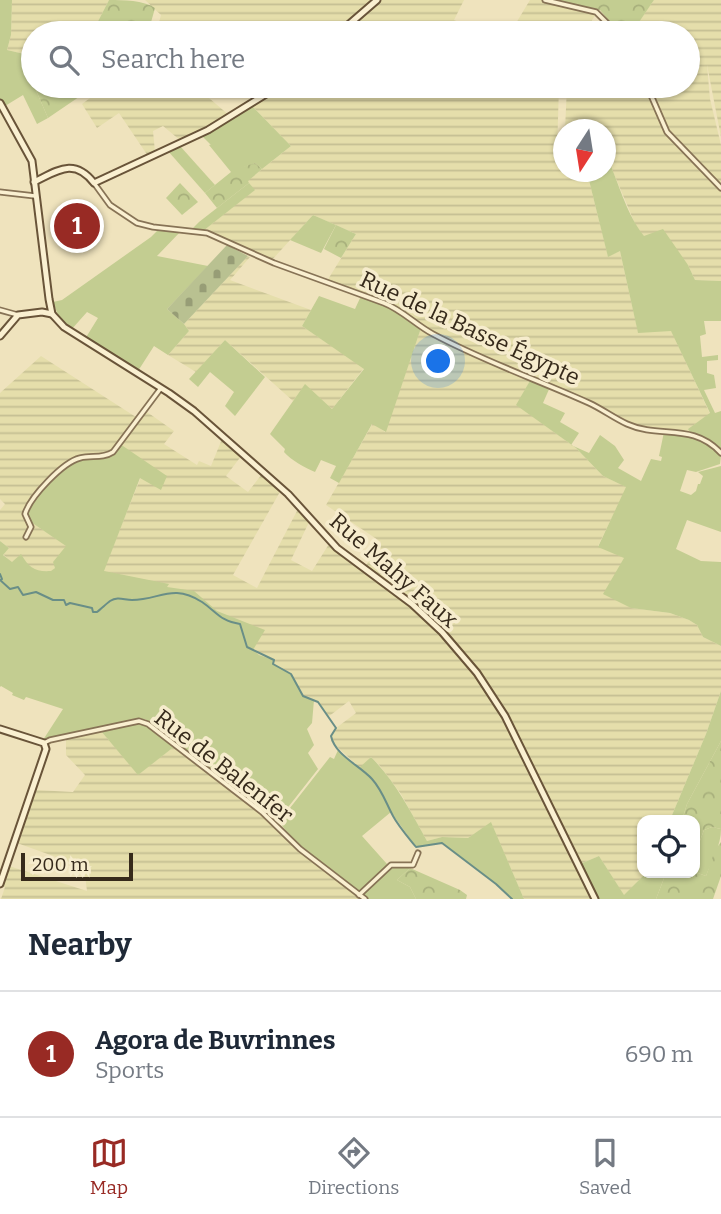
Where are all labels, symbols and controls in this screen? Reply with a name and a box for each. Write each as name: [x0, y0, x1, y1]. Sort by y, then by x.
search box: [21, 21, 700, 98]
icon: search: [45, 41, 83, 79]
text: Search here: [101, 44, 245, 75]
north arrow: [553, 119, 616, 182]
pin: 1: [54, 200, 100, 252]
street label: Rue de la Basse Égypte: [356, 265, 584, 391]
your location: [421, 344, 455, 378]
street label: Rue Mahy Faux: [324, 507, 464, 634]
street label: Rue de Balenfer: [149, 703, 299, 829]
map controls: [637, 815, 700, 878]
button: locate: [637, 815, 700, 878]
scale bar: [21, 850, 133, 882]
text: 200 m: [32, 853, 89, 876]
text: Nearby: [28, 927, 132, 963]
text: Agora de Buvrinnes: [95, 1025, 336, 1056]
text: 1: [46, 1040, 56, 1068]
text: 690 m: [625, 1040, 693, 1068]
text: Sports: [95, 1056, 164, 1084]
tab: Map: [90, 1134, 128, 1199]
tab: Directions: [308, 1134, 399, 1199]
tab: Saved: [579, 1134, 631, 1199]

